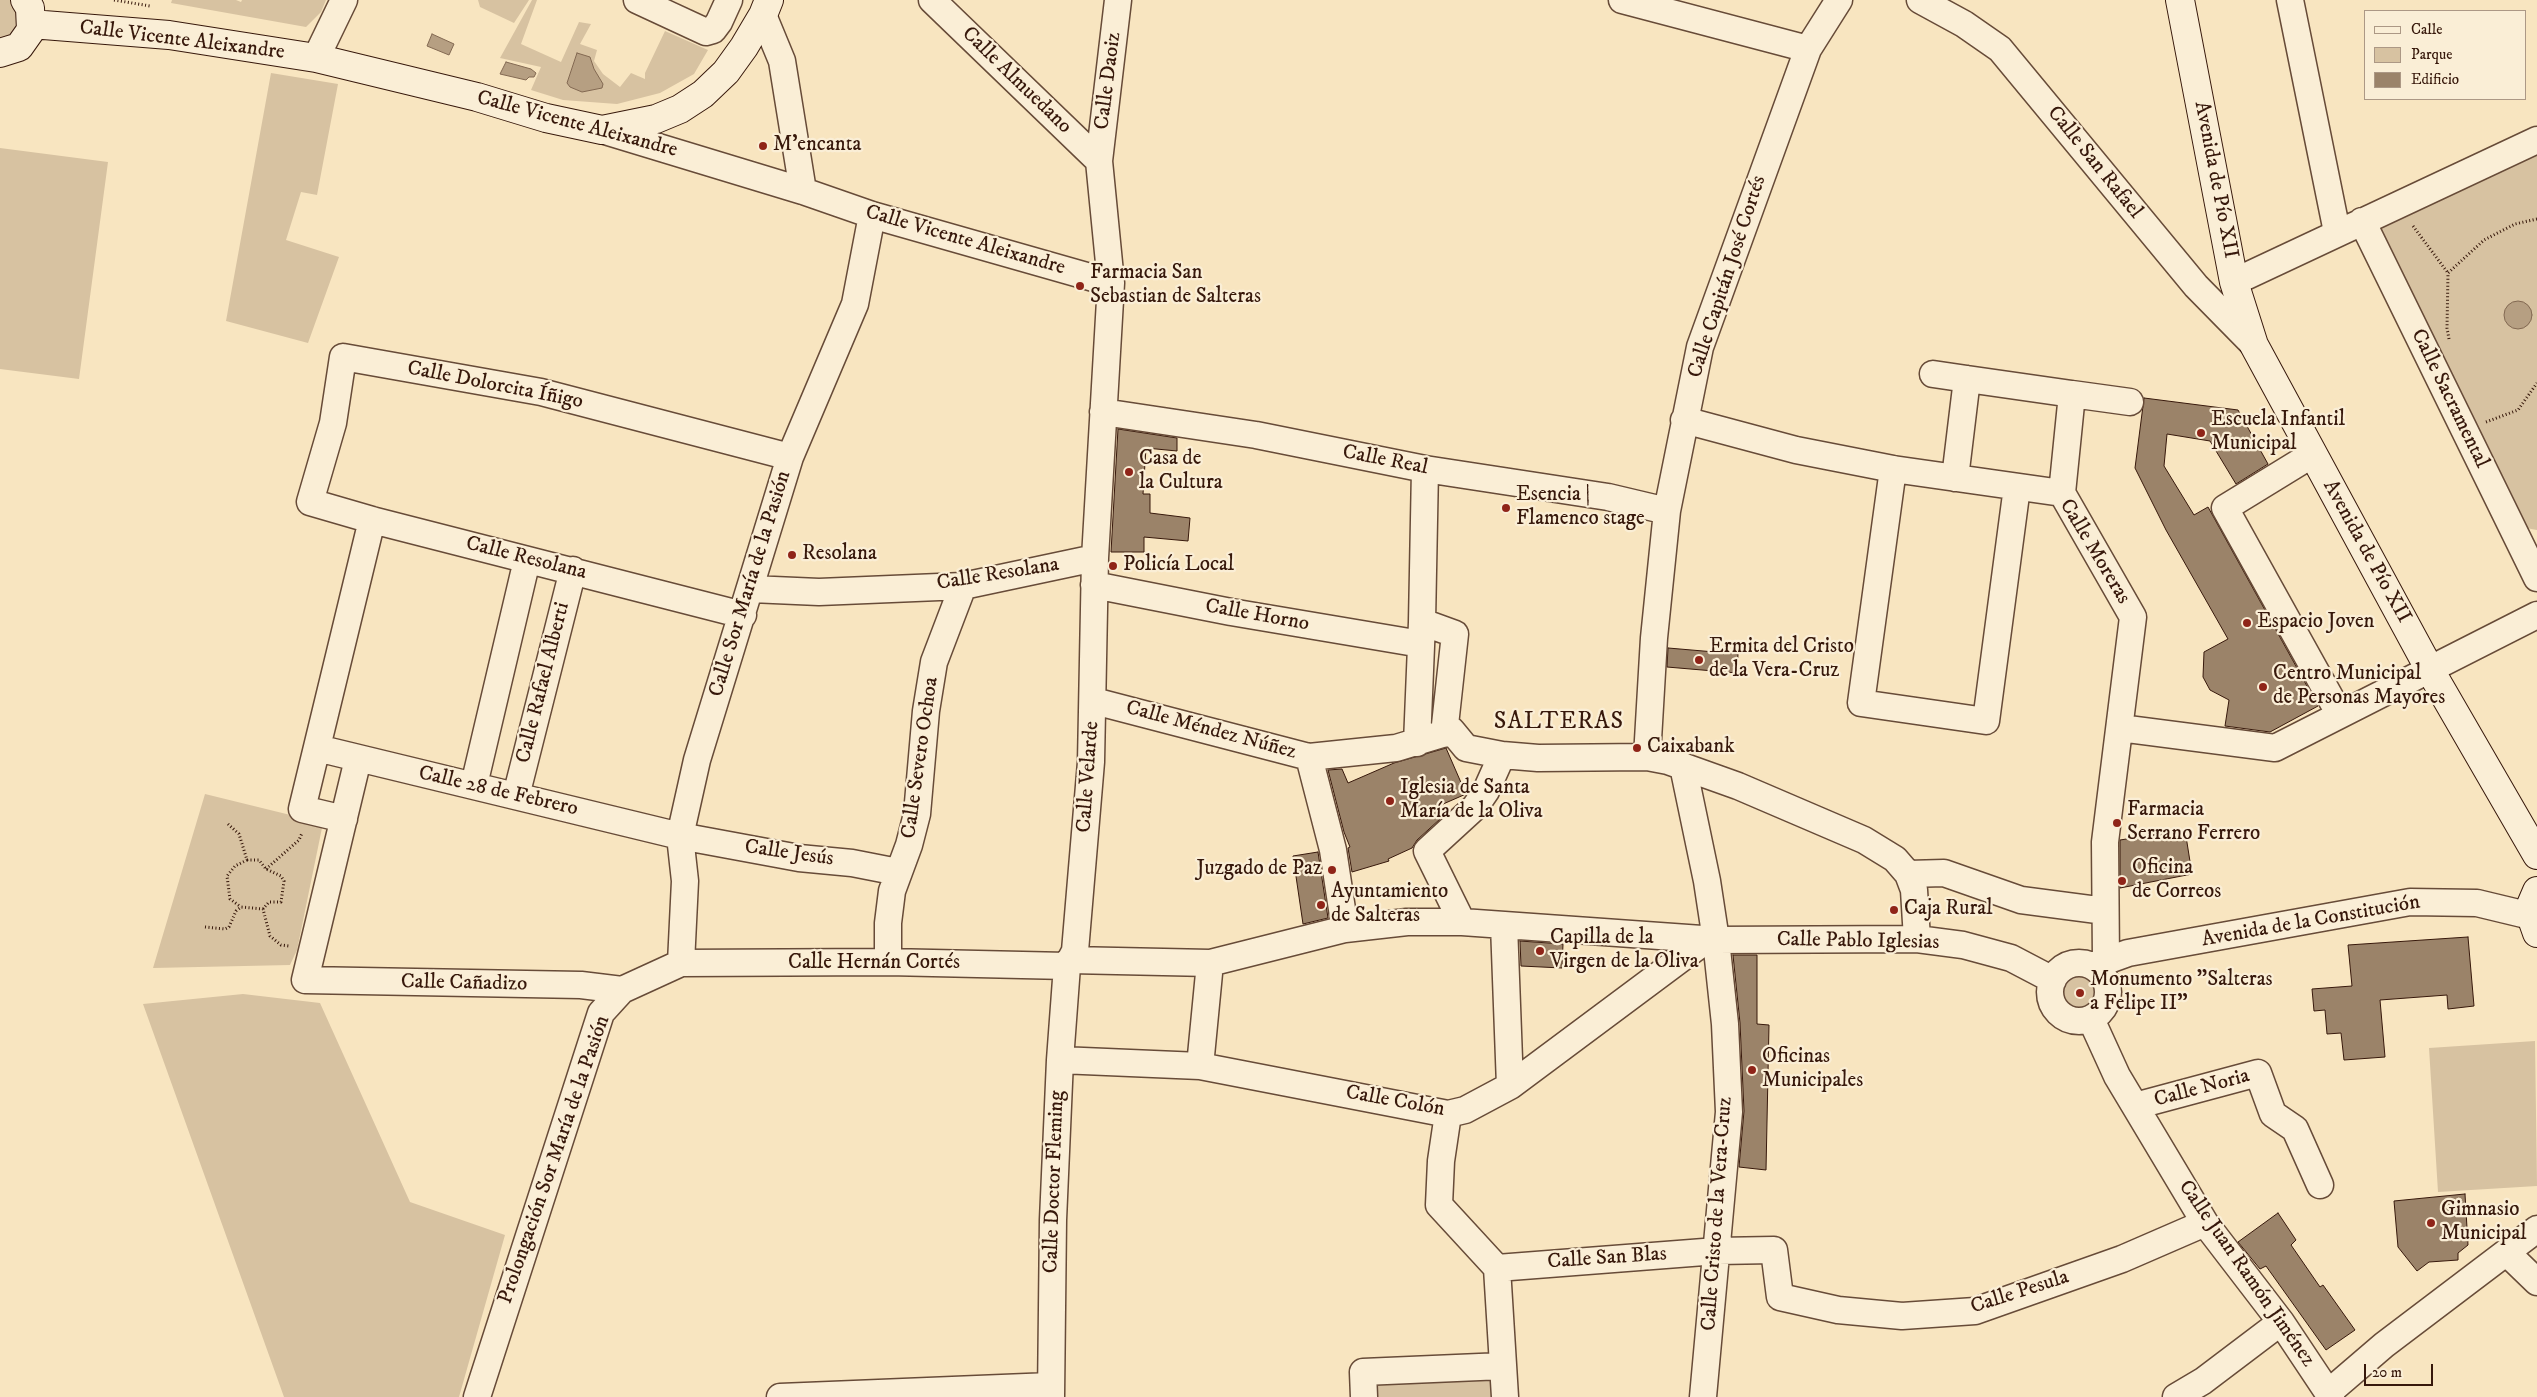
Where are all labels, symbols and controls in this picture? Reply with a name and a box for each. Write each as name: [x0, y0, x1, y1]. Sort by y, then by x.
legend: [2364, 10, 2527, 100]
street label: Calle Vicente Aleixandre: [78, 16, 286, 66]
text: Calle: [2411, 20, 2443, 39]
street label: Calle Almuedano: [956, 22, 1076, 140]
street label: Calle Daoiz: [1091, 31, 1127, 131]
text: Parque: [2411, 45, 2452, 64]
text: Edificio: [2411, 70, 2459, 89]
street label: Calle Vicente Aleixandre: [474, 86, 680, 164]
street label: Avenida de Pío XII: [2187, 99, 2243, 261]
street label: Calle San Rafael: [2041, 102, 2147, 224]
place label: M'encanta: [773, 133, 861, 159]
marker: M'encanta: [757, 140, 769, 152]
street label: Calle Capitán José Cortés: [1683, 173, 1773, 381]
street label: Calle Vicente Aleixandre: [862, 200, 1068, 282]
place label: Farmacia San Sebastian de Salteras: [1090, 261, 1261, 311]
marker: Farmacia San Sebastian de Salteras: [1074, 280, 1086, 292]
street label: Calle Sacramental: [2404, 325, 2494, 473]
street label: Calle Dolorcita Íñigo: [405, 357, 585, 415]
place label: Escuela Infantil Municipal: [2211, 408, 2345, 458]
marker: Escuela Infantil Municipal: [2195, 427, 2207, 439]
street label: Calle Real: [1340, 440, 1430, 482]
place label: Casa de la Cultura: [1139, 447, 1223, 497]
marker: Casa de la Cultura: [1123, 466, 1135, 478]
street label: Calle Sor María de la Pasión: [705, 468, 797, 700]
street label: Avenida de Pío XII: [2316, 476, 2416, 628]
place label: Esencia | Flamenco stage: [1516, 483, 1645, 533]
street label: Calle Moreras: [2053, 495, 2135, 609]
marker: Esencia | Flamenco stage: [1500, 502, 1512, 514]
street label: Calle Resolana: [463, 532, 589, 586]
place label: Resolana: [802, 542, 877, 568]
marker: Resolana: [786, 549, 798, 561]
street label: Calle Resolana: [935, 553, 1061, 597]
place label: Policía Local: [1123, 553, 1234, 579]
marker: Policía Local: [1107, 560, 1119, 572]
street label: Calle Horno: [1203, 594, 1311, 638]
street label: Calle Rafael Alberti: [512, 600, 576, 766]
place label: Espacio Joven: [2257, 610, 2375, 636]
marker: Espacio Joven: [2241, 617, 2253, 629]
place label: Ermita del Cristo de la Vera-Cruz: [1709, 635, 1854, 685]
marker: Ermita del Cristo de la Vera-Cruz: [1693, 654, 1705, 666]
place label: Centro Municipal de Personas Mayores: [2273, 662, 2445, 712]
street label: Calle Severo Ochoa: [897, 676, 945, 840]
marker: Centro Municipal de Personas Mayores: [2257, 681, 2269, 693]
street label: Calle Méndez Núñez: [1123, 696, 1299, 766]
district label: SALTERAS: [1493, 709, 1625, 737]
street label: Calle Velarde: [1073, 720, 1105, 834]
place label: Caixabank: [1647, 735, 1735, 761]
marker: Caixabank: [1631, 742, 1643, 754]
street label: Calle 28 de Febrero: [416, 761, 580, 823]
place label: Iglesia de Santa María de la Oliva: [1400, 776, 1543, 826]
marker: Iglesia de Santa María de la Oliva: [1384, 795, 1396, 807]
place label: Farmacia Serrano Ferrero: [2127, 798, 2260, 848]
marker: Farmacia Serrano Ferrero: [2111, 817, 2123, 829]
street label: Calle Jesús: [743, 835, 835, 873]
place label: Oficina de Correos: [2132, 856, 2221, 906]
place label: Juzgado de Paz: [1197, 857, 1322, 883]
marker: Juzgado de Paz: [1326, 864, 1338, 876]
marker: Oficina de Correos: [2116, 875, 2128, 887]
place label: Ayuntamiento de Salteras: [1331, 880, 1448, 930]
street label: Avenida de la Constitución: [2200, 890, 2422, 954]
place label: Caja Rural: [1904, 897, 1993, 923]
marker: Ayuntamiento de Salteras: [1315, 899, 1327, 911]
marker: Caja Rural: [1888, 904, 1900, 916]
place label: Capilla de la Virgen de la Oliva: [1550, 926, 1699, 976]
street label: Calle Pablo Iglesias: [1776, 928, 1940, 956]
marker: Capilla de la Virgen de la Oliva: [1534, 945, 1546, 957]
street label: Calle Hernán Cortés: [788, 951, 960, 977]
place label: Monumento "Salteras a Felipe II": [2090, 968, 2273, 1018]
street label: Calle Cañadizo: [400, 970, 528, 998]
marker: Monumento "Salteras a Felipe II": [2074, 987, 2086, 999]
street label: Prolongación Sor María de la Pasión: [494, 1013, 616, 1307]
place label: Oficinas Municipales: [1762, 1045, 1863, 1095]
marker: Oficinas Municipales: [1746, 1064, 1758, 1076]
street label: Calle Noria: [2152, 1064, 2252, 1114]
street label: Calle Colón: [1344, 1081, 1446, 1123]
street label: Calle Doctor Fleming: [1039, 1090, 1071, 1274]
street label: Calle Cristo de la Vera-Cruz: [1697, 1096, 1739, 1332]
street label: Calle Juan Ramón Jiménez: [2172, 1176, 2320, 1372]
place label: Gimnasio Municipal: [2441, 1198, 2527, 1248]
marker: Gimnasio Municipal: [2425, 1217, 2437, 1229]
street label: Calle San Blas: [1547, 1242, 1667, 1276]
street label: Calle Pesula: [1968, 1265, 2072, 1321]
scale bar: [2367, 1354, 2436, 1386]
text: 20 m: [2372, 1363, 2402, 1382]

